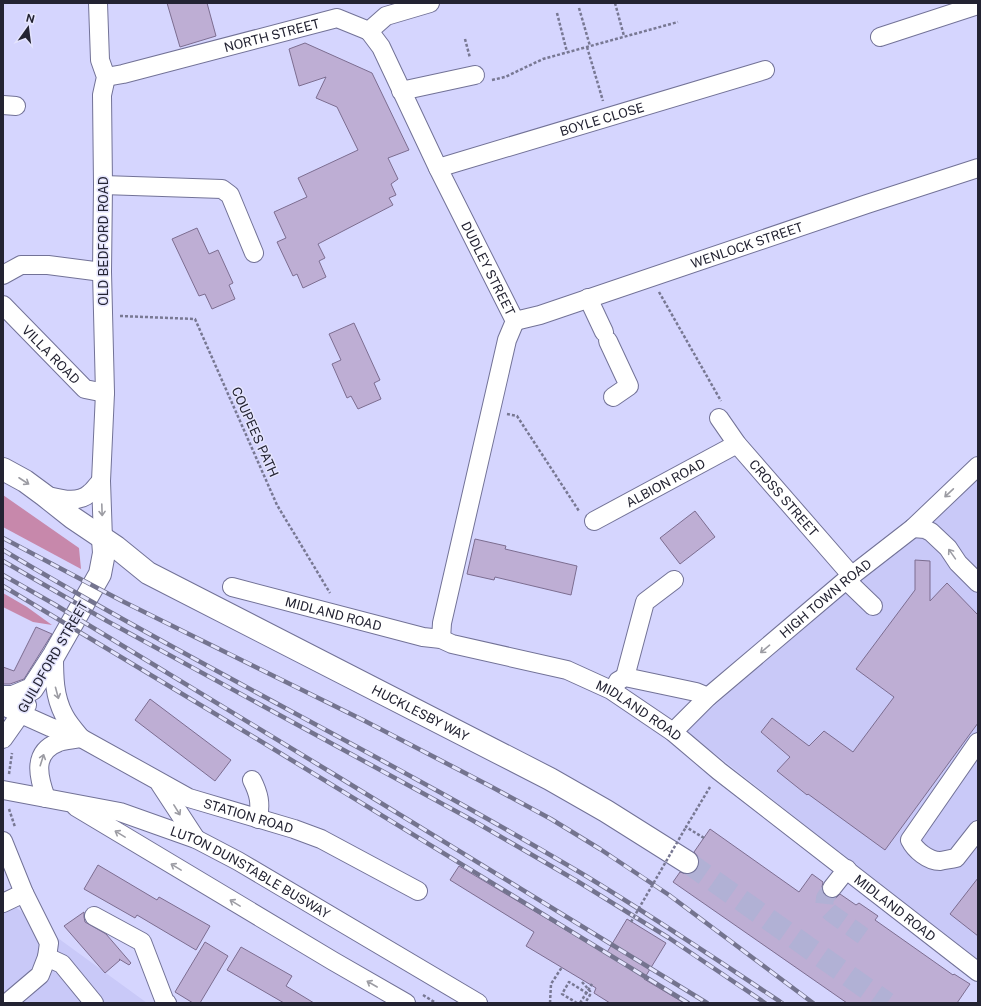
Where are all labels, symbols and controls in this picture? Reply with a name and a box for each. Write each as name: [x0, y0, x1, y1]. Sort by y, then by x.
north arrow: [8, 8, 48, 48]
text: N: [25, 11, 36, 25]
street label: NORTH STREET: [222, 15, 321, 55]
street label: BOYLE CLOSE: [558, 99, 646, 139]
street label: OLD BEDFORD ROAD: [96, 176, 111, 306]
street label: DUDLEY STREET: [459, 219, 518, 318]
street label: WENLOCK STREET: [689, 219, 805, 271]
street label: VILLA ROAD: [19, 322, 83, 387]
street label: COUPEES PATH: [228, 385, 282, 479]
street label: ALBION ROAD: [623, 455, 708, 510]
street label: CROSS STREET: [746, 456, 822, 540]
one-way arrow: [18, 477, 29, 485]
one-way arrow: [944, 488, 954, 498]
one-way arrow: [98, 503, 105, 516]
one-way arrow: [948, 549, 956, 560]
street label: HIGH TOWN ROAD: [776, 556, 874, 641]
street label: MIDLAND ROAD: [284, 594, 383, 633]
street label: GUILDFORD STREET: [15, 598, 91, 715]
one-way arrow: [759, 644, 770, 653]
street label: MIDLAND ROAD: [594, 677, 685, 743]
street label: HUCKLESBY WAY: [369, 682, 472, 744]
one-way arrow: [54, 686, 61, 699]
one-way arrow: [38, 755, 46, 767]
street label: STATION ROAD: [202, 795, 295, 836]
one-way arrow: [173, 805, 181, 816]
street label: LUTON DUNSTABLE BUSWAY: [168, 823, 333, 921]
one-way arrow: [114, 829, 126, 837]
one-way arrow: [170, 863, 182, 871]
street label: MIDLAND ROAD: [851, 871, 939, 944]
one-way arrow: [229, 898, 241, 906]
one-way arrow: [366, 979, 378, 987]

